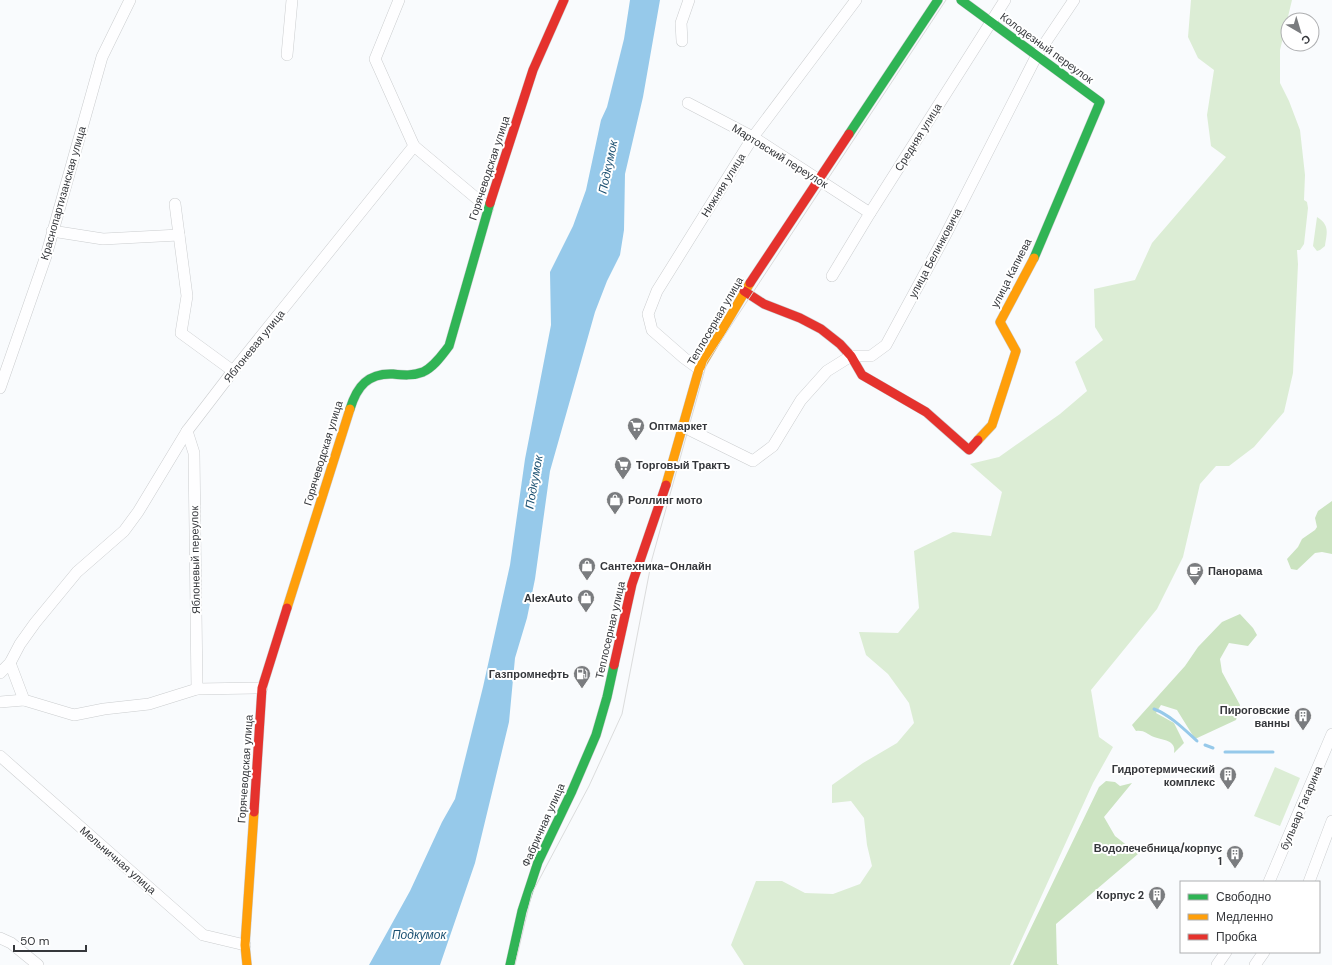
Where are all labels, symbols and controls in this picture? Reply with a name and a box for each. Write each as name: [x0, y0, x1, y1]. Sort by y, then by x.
street label: Колодезный переулок: [998, 9, 1097, 87]
north arrow: [1280, 12, 1320, 52]
text: С: [1299, 32, 1314, 48]
street label: Средняя улица: [892, 100, 945, 174]
street label: Горячеводская улица: [466, 113, 513, 222]
street label: Мартовский переулок: [729, 121, 831, 191]
street label: Краснопартизанская улица: [37, 124, 89, 261]
water label: Подкумок: [595, 138, 622, 195]
street label: Нижняя улица: [698, 150, 749, 219]
street label: улица Белинковича: [905, 205, 965, 300]
street label: улица Капиева: [988, 235, 1035, 310]
street label: Теплосерная улица: [684, 273, 746, 368]
street label: Яблоневая улица: [220, 306, 288, 385]
street label: Горячеводская улица: [300, 398, 346, 507]
supermarket icon: Оптмаркет: [626, 416, 646, 441]
place label: Оптмаркет: [649, 419, 708, 433]
water label: Подкумок: [521, 453, 547, 510]
supermarket icon: Торговый Трактъ: [613, 455, 633, 480]
place label: Торговый Трактъ: [636, 458, 730, 472]
shop icon: Роллинг мото: [605, 490, 625, 515]
place label: Роллинг мото: [628, 493, 703, 507]
street label: Яблоневый переулок: [187, 506, 203, 614]
shop icon: Сантехника-Онлайн: [577, 556, 597, 581]
place label: Сантехника-Онлайн: [600, 559, 711, 573]
cafe icon: Панорама: [1185, 561, 1205, 586]
place label: Панорама: [1208, 564, 1263, 578]
street label: Теплосерная улица: [592, 579, 628, 680]
shop icon: AlexAuto: [576, 588, 596, 613]
place label: AlexAuto: [524, 591, 573, 605]
fuel station icon: Газпромнефть: [572, 664, 592, 689]
place label: Газпромнефть: [489, 667, 569, 681]
place label: Пироговские ванны: [1220, 703, 1290, 730]
building icon: Пироговские ванны: [1293, 706, 1313, 731]
street label: Горячеводская улица: [234, 713, 256, 824]
place label: Гидротермический комплекс: [1112, 762, 1215, 789]
street label: бульвар Гагарина: [1277, 763, 1325, 852]
building icon: Гидротермический комплекс: [1218, 765, 1238, 790]
street label: Фабричная улица: [518, 780, 568, 869]
street label: Мельничная улица: [77, 823, 160, 898]
place label: Водолечебница/корпус 1: [1094, 841, 1222, 868]
building icon: Водолечебница/корпус 1: [1225, 844, 1245, 869]
legend: [1180, 881, 1320, 953]
building icon: Корпус 2: [1147, 885, 1167, 910]
place label: Корпус 2: [1096, 888, 1144, 902]
text: Свободно: [1216, 889, 1271, 905]
text: Медленно: [1216, 909, 1273, 925]
scale bar: [14, 927, 86, 953]
water label: Подкумок: [392, 927, 447, 943]
text: Пробка: [1216, 929, 1257, 945]
text: 50 m: [20, 933, 49, 949]

